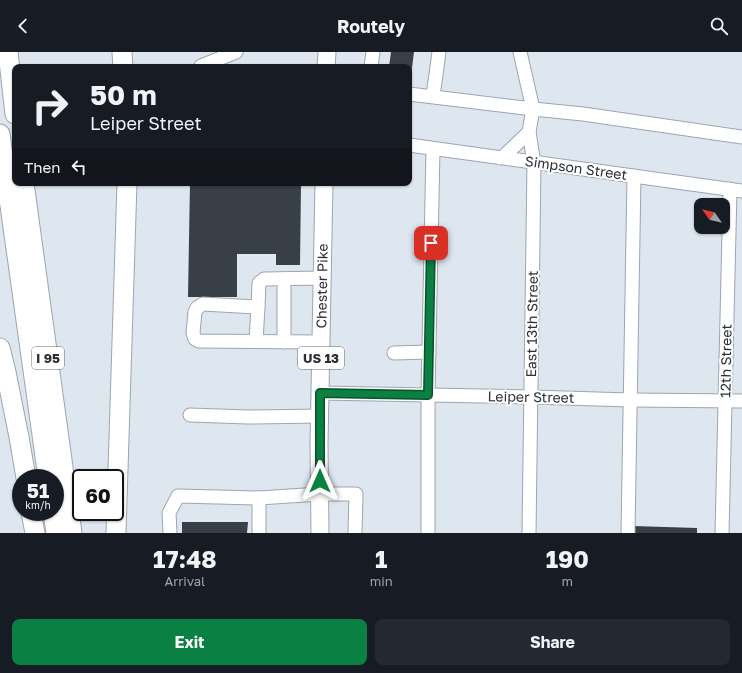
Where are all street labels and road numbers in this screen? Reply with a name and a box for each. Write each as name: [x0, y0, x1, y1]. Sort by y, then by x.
street label: Simpson Street: [524, 152, 628, 183]
street label: Chester Pike: [312, 243, 331, 329]
street label: East 13th Street: [522, 270, 541, 378]
street label: 12th Street: [716, 324, 735, 398]
road number: I 95: [32, 347, 64, 369]
road number: US 13: [298, 347, 344, 369]
street label: Leiper Street: [487, 387, 575, 406]

